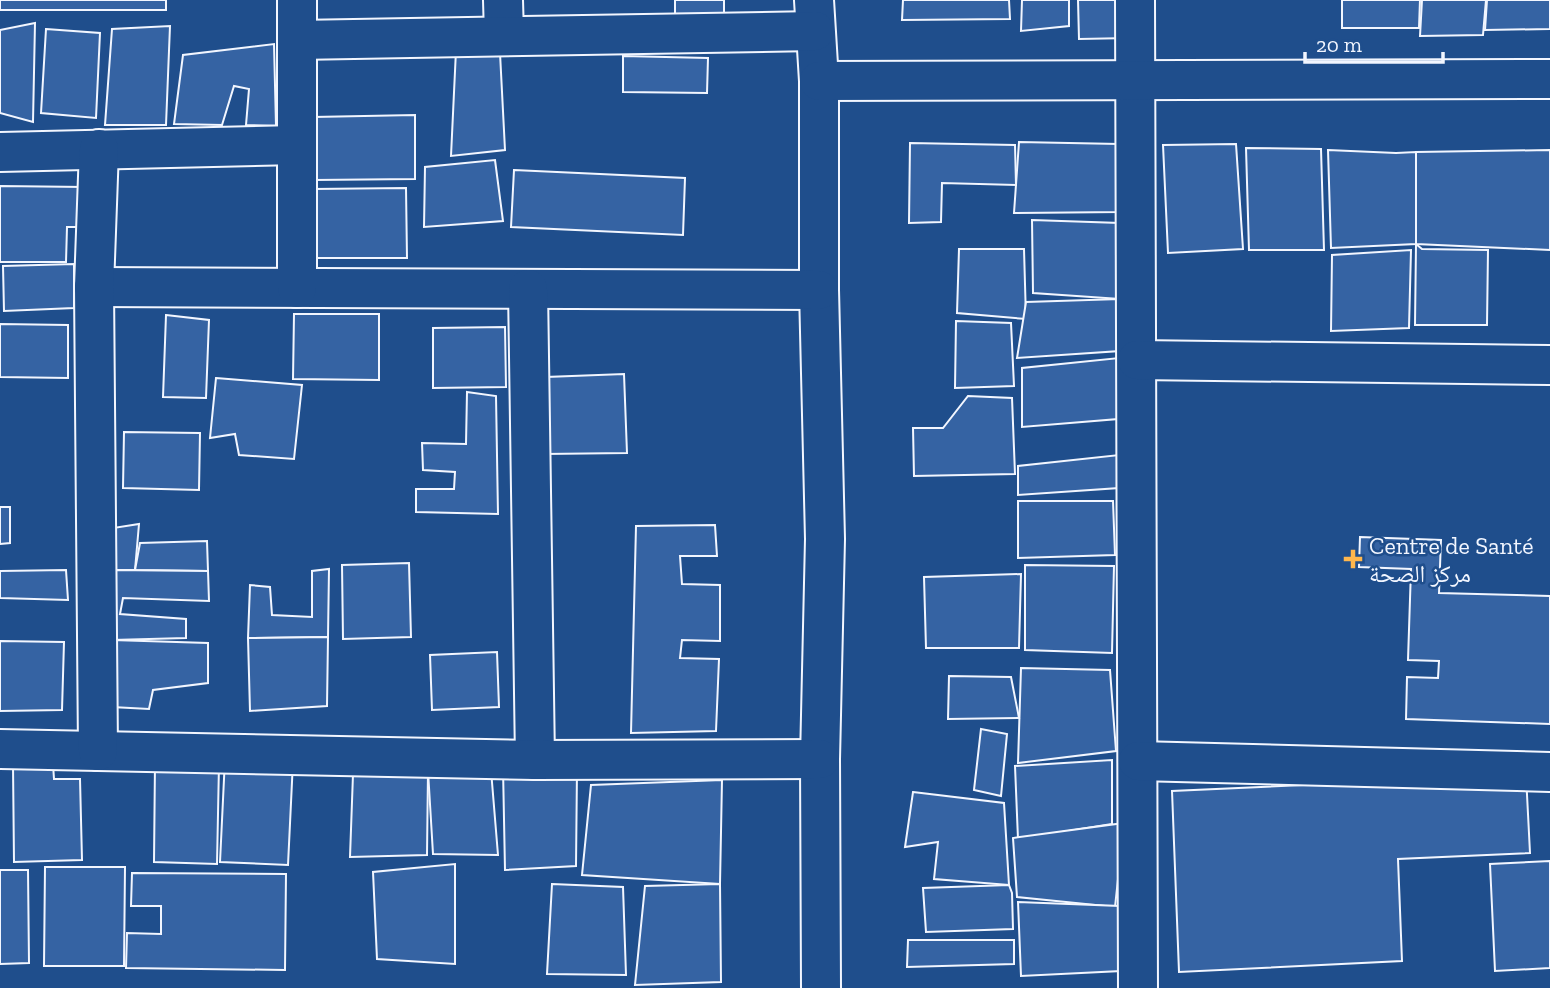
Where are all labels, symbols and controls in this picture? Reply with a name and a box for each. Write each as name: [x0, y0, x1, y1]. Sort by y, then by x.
scale bar: [1305, 21, 1443, 65]
text: 20 m: [1316, 32, 1362, 57]
place label: Centre de Santé مركز الصحة: [1369, 531, 1533, 588]
marker: Centre de Santé مركز الصحة: [1343, 549, 1363, 569]

